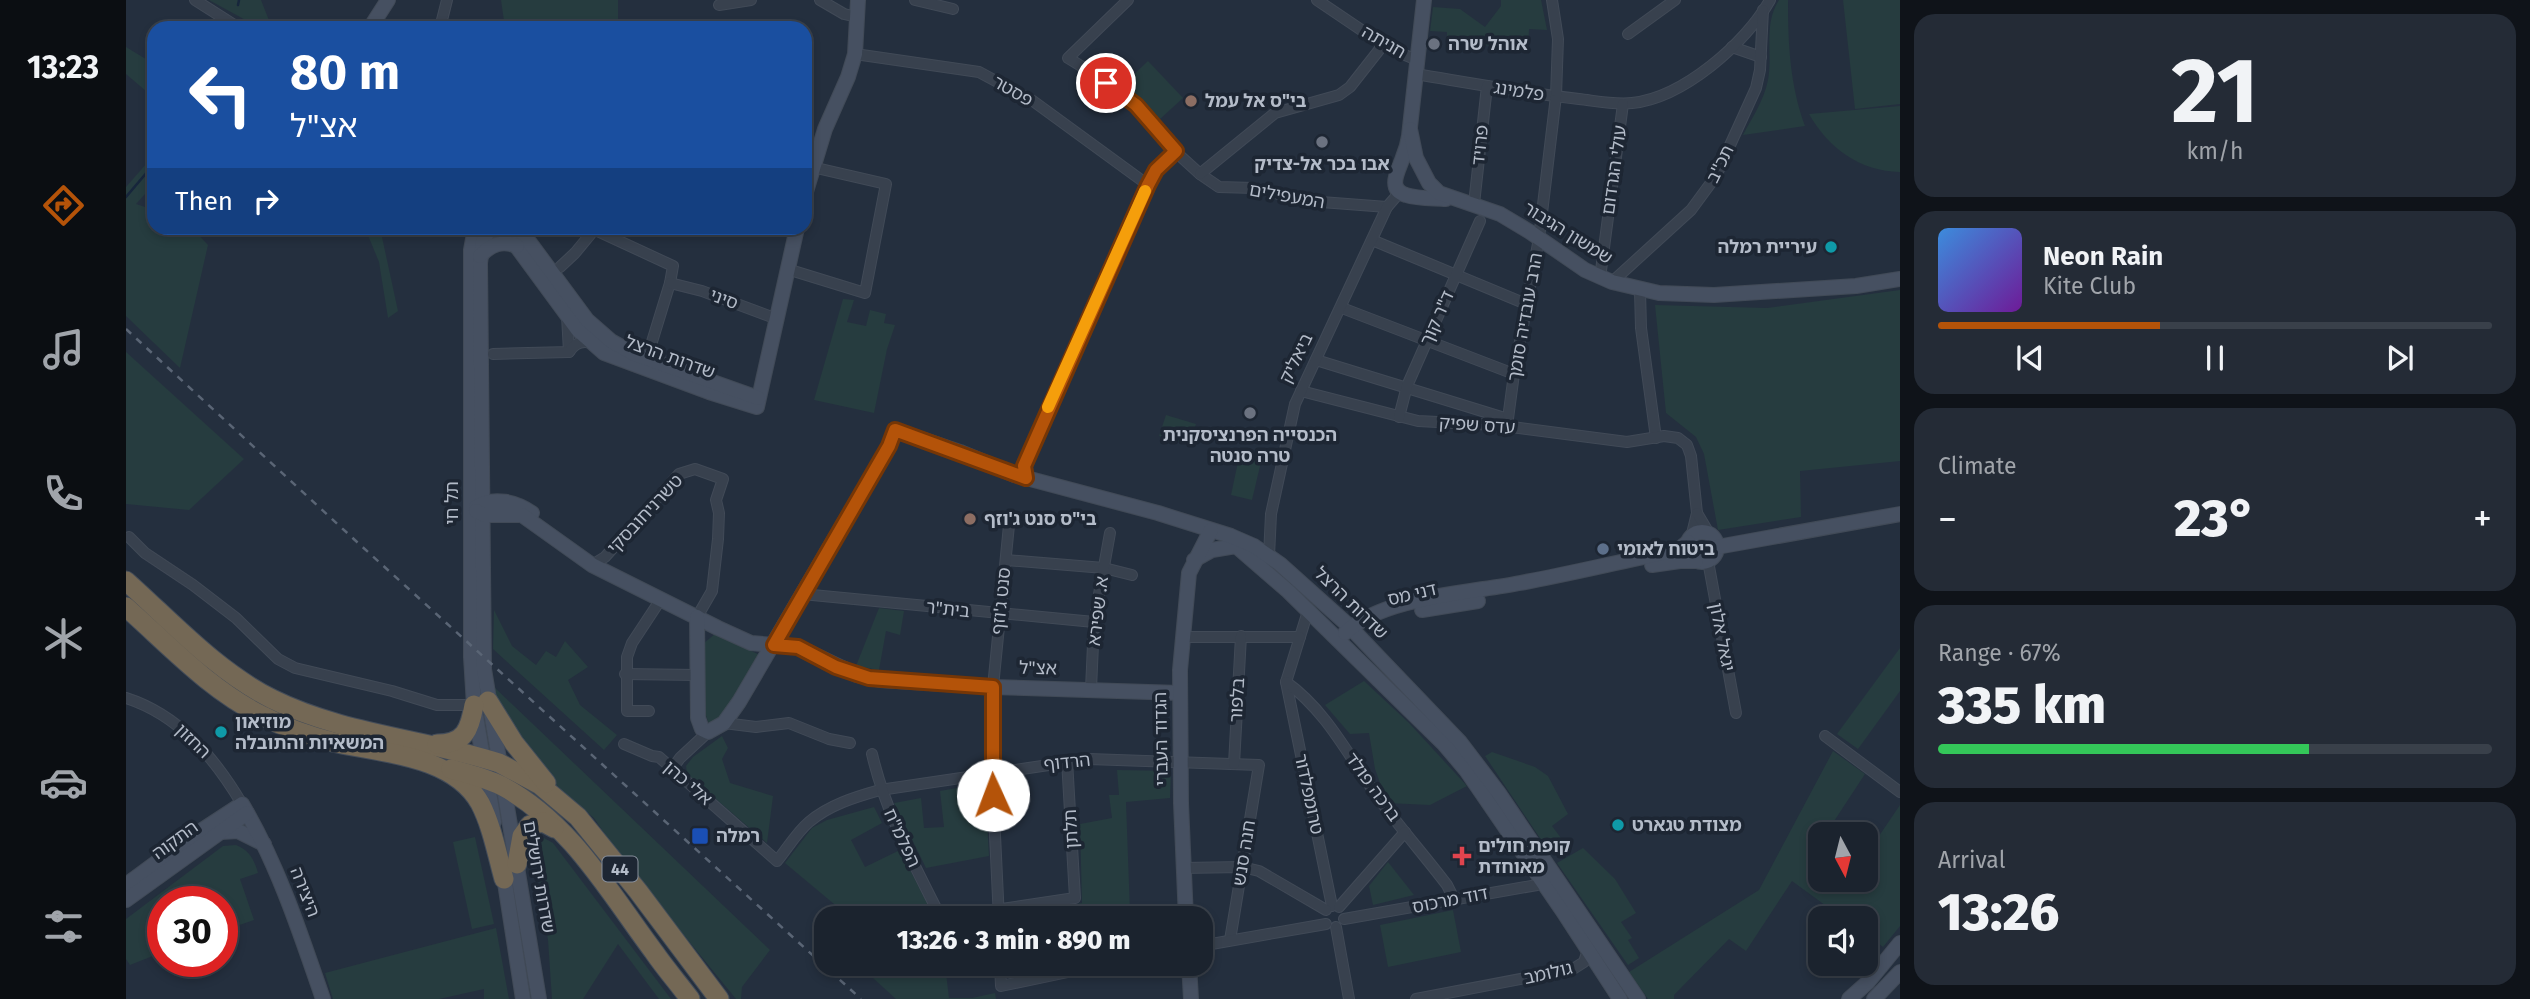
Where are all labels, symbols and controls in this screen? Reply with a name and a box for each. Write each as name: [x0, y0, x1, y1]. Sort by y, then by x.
street label: חניתה: [1358, 21, 1410, 63]
place label: אוהל שרה: [1448, 33, 1528, 55]
marker: אוהל שרה: [1426, 36, 1442, 52]
text: 21: [2171, 37, 2259, 146]
text: 80 m: [290, 43, 400, 102]
text: 13:23: [27, 48, 99, 86]
icon: left: [175, 49, 266, 140]
pin: [1076, 53, 1136, 113]
icon: arrive: [1087, 64, 1125, 102]
street label: פסטר: [989, 71, 1037, 111]
street label: פלמינג: [1492, 76, 1546, 106]
place label: בי"ס אל עמל: [1205, 90, 1307, 112]
marker: בי"ס אל עמל: [1183, 93, 1199, 109]
text: אצ"ל: [290, 107, 358, 145]
street label: פרויד: [1467, 124, 1493, 166]
street label: עולי הגרדום: [1597, 124, 1631, 216]
marker: אבו בכר אל-צדיק: [1314, 134, 1330, 150]
text: km/h: [2187, 137, 2243, 165]
street label: תכ''ב: [1701, 141, 1739, 187]
place label: אבו בכר אל-צדיק: [1254, 153, 1390, 175]
street label: המעפילים: [1247, 179, 1327, 213]
icon: directions: [39, 181, 88, 230]
icon: right: [247, 182, 285, 220]
text: Then: [175, 186, 233, 217]
street label: שמשון הגיבור: [1519, 197, 1617, 269]
place label: עיריית רמלה: [1717, 236, 1817, 258]
marker: עיריית רמלה: [1823, 239, 1839, 255]
text: Neon Rain: [2043, 241, 2163, 272]
street label: הרב עובדיה סומך: [1503, 251, 1547, 383]
text: Kite Club: [2043, 272, 2136, 300]
street label: סיני: [707, 284, 741, 314]
street label: ד"ר קוך: [1415, 287, 1459, 349]
icon: music: [39, 325, 88, 374]
street label: ביאליק: [1275, 329, 1317, 387]
street label: שדרות הרצל: [622, 331, 718, 383]
icon: previous: [2011, 339, 2049, 377]
icon: pause: [2196, 339, 2234, 377]
icon: next: [2381, 339, 2419, 377]
marker: הכנסייה הפרנציסקנית טרה סנטה: [1242, 405, 1258, 421]
street label: עדס שפיק: [1438, 411, 1516, 439]
place label: הכנסייה הפרנציסקנית טרה סנטה: [1163, 424, 1337, 467]
text: Climate: [1938, 452, 2017, 480]
icon: phone: [39, 469, 88, 518]
street label: טשרניחובסקי: [603, 470, 687, 558]
street label: תל חי: [441, 481, 463, 525]
text: 23°: [2174, 487, 2256, 550]
text: −: [1938, 496, 1957, 542]
text: +: [2473, 496, 2492, 542]
place label: בי"ס סנט ג'וזף: [984, 508, 1097, 530]
marker: בי"ס סנט ג'וזף: [962, 511, 978, 527]
place label: ביטוח לאומי: [1617, 538, 1715, 560]
marker: ביטוח לאומי: [1595, 541, 1611, 557]
street label: שדרות הרצל: [1309, 562, 1393, 644]
street label: סנט ג'וזף: [987, 566, 1015, 636]
street label: א. שפירא: [1083, 575, 1113, 647]
street label: דני מס: [1385, 578, 1439, 610]
street label: בית"ר: [925, 596, 971, 622]
street label: יגאל אלון: [1705, 601, 1739, 673]
icon: climate: [39, 614, 88, 663]
text: Range · 67%: [1938, 639, 2061, 667]
street label: אצ"ל: [1019, 657, 1057, 679]
text: 335 km: [1938, 674, 2106, 737]
street label: בלפור: [1225, 677, 1249, 723]
street label: הגדוד העברי: [1149, 692, 1173, 786]
place label: מוזיאון המשאיות והתובלה: [235, 711, 384, 754]
street label: החזון: [171, 719, 215, 763]
marker: מוזיאון המשאיות והתובלה: [213, 724, 229, 740]
street label: ברכה פולד: [1341, 748, 1405, 826]
street label: הרדוף: [1042, 749, 1092, 775]
street label: טרומפלדור: [1290, 752, 1328, 836]
street label: אלי כהן: [659, 756, 717, 810]
icon: car: [39, 758, 88, 807]
position arrow: [956, 758, 1030, 832]
street label: הפלמ"ח: [879, 805, 925, 871]
street label: תלתן: [1059, 809, 1083, 849]
place label: מצודת טגארט: [1632, 814, 1742, 836]
street label: התקוה: [148, 816, 202, 864]
marker: מצודת טגארט: [1610, 817, 1626, 833]
street label: שדרות ירושלים: [518, 819, 560, 935]
street label: חנה סנש: [1228, 819, 1260, 887]
north arrow: [1808, 822, 1878, 892]
map controls: [1808, 822, 1878, 976]
place label: רמלה: [716, 825, 760, 847]
marker: רמלה: [690, 826, 710, 846]
place label: קופת חולים מאוחדת: [1478, 835, 1571, 878]
marker: קופת חולים מאוחדת: [1452, 846, 1472, 866]
text: Arrival: [1938, 846, 2005, 874]
road number: 44: [602, 856, 638, 882]
street label: היצירה: [285, 864, 325, 920]
text: 13:26: [1938, 881, 2059, 944]
street label: דוד מרכוס: [1410, 882, 1490, 918]
speed limit sign: 30: [147, 886, 238, 977]
icon: filters: [39, 902, 88, 951]
button: sound: [1808, 906, 1878, 976]
text: 13:26 · 3 min · 890 m: [897, 925, 1130, 956]
street label: גולומב: [1522, 957, 1575, 989]

